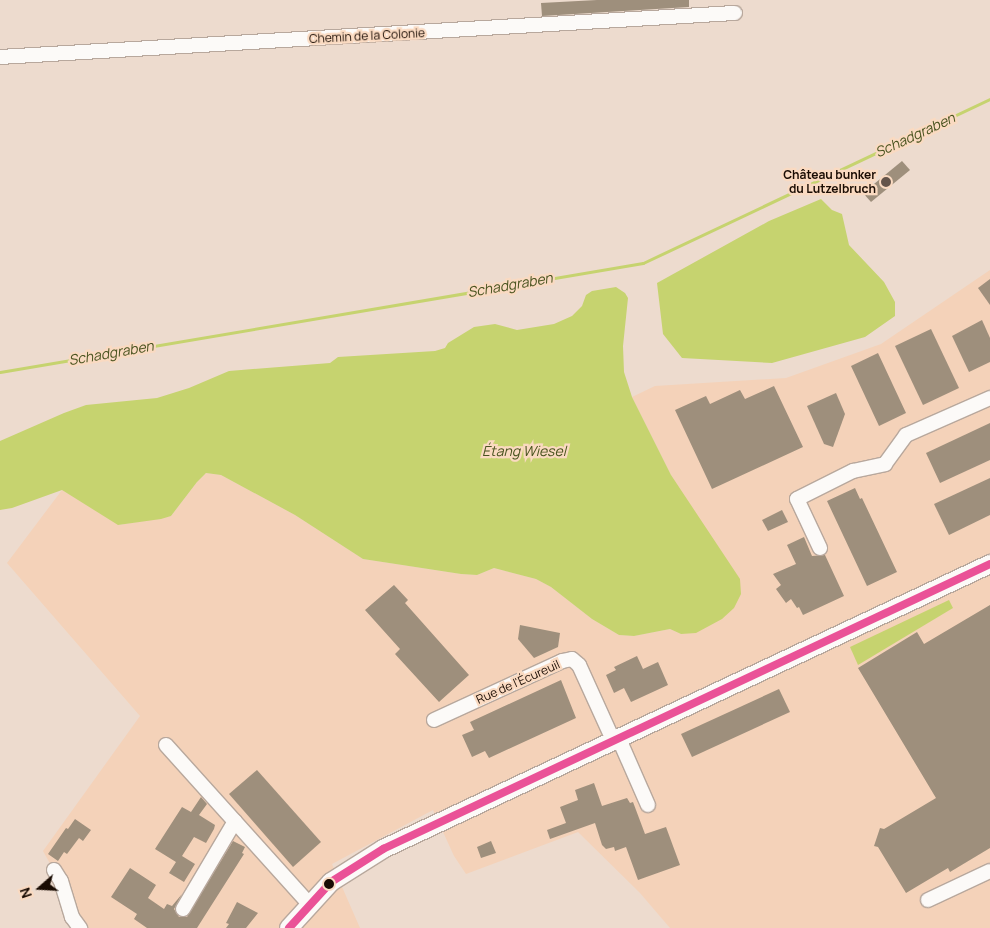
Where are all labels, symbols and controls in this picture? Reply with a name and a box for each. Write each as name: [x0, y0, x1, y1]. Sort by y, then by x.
street label: Chemin de la Colonie: [309, 26, 425, 46]
water label: Schadgraben: [872, 109, 958, 161]
place label: Château bunker du Lutzelbruch: [783, 168, 876, 196]
marker: Château bunker du Lutzelbruch: [880, 176, 892, 188]
water label: Schadgraben: [466, 269, 554, 301]
water label: Schadgraben: [67, 337, 155, 369]
water label: Étang Wiesel: [482, 443, 566, 459]
street label: Rue de l'Écureuil: [474, 657, 562, 707]
north arrow: [15, 863, 65, 913]
unlabelled marker: [324, 879, 334, 889]
text: N: [15, 885, 36, 901]

